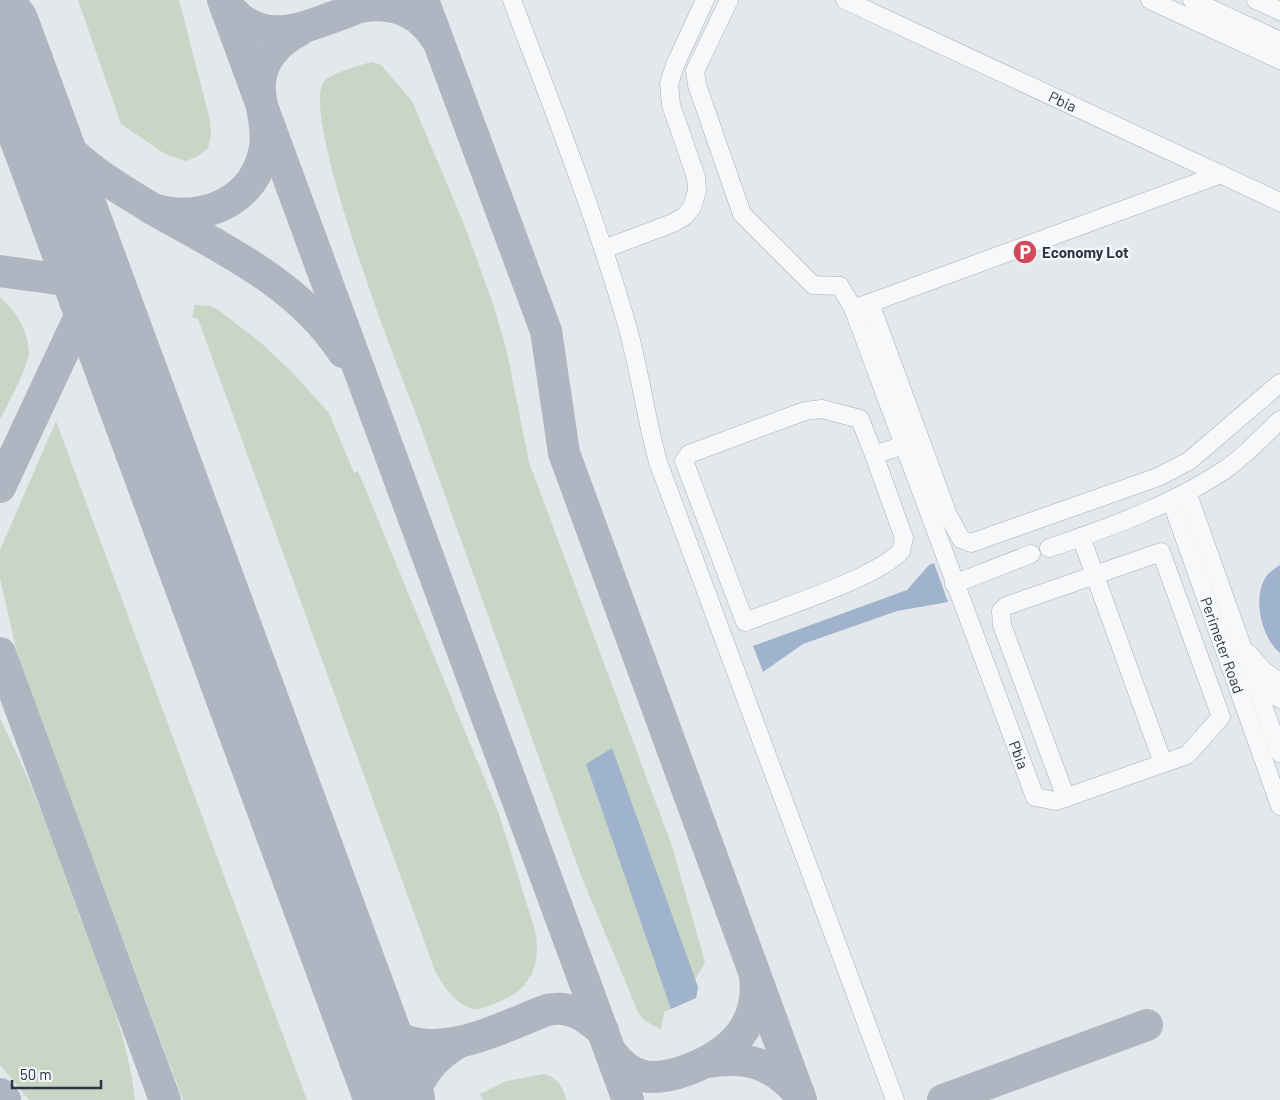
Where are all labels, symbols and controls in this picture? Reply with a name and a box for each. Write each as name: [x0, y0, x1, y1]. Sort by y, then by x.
street label: Pbia: [1046, 87, 1079, 115]
parking icon: Economy Lot: [1012, 239, 1038, 265]
place label: Economy Lot: [1042, 243, 1129, 261]
street label: Perimeter Road: [1197, 594, 1248, 696]
street label: Pbia: [1006, 738, 1033, 771]
scale bar: [12, 1058, 101, 1090]
text: 50 m: [20, 1065, 52, 1083]

